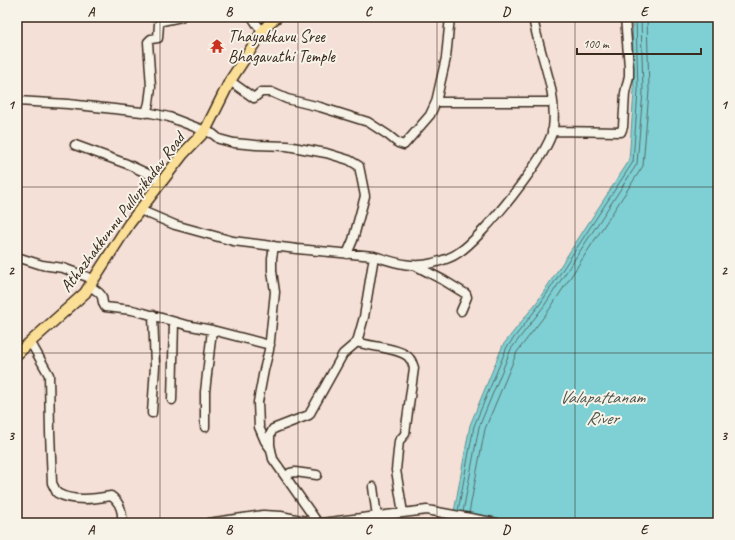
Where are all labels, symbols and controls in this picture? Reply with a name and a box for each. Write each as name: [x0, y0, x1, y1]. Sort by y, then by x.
text: A: [88, 4, 96, 20]
text: B: [226, 4, 234, 20]
text: C: [365, 4, 373, 20]
text: D: [502, 4, 511, 20]
text: E: [641, 4, 650, 20]
place label: Thayakkavu Sree Bhagavathi Temple: [228, 26, 336, 67]
scale bar: [577, 30, 701, 56]
text: 100 m: [583, 36, 610, 52]
temple icon: Thayakkavu Sree Bhagavathi Temple: [209, 38, 225, 54]
text: 1: [8, 97, 16, 113]
text: 1: [721, 97, 729, 113]
street label: Athazhakkunnu Pullupikadav Road: [56, 127, 191, 296]
text: 2: [8, 263, 15, 279]
text: 2: [721, 263, 728, 279]
water label: Valapattanam River: [559, 386, 647, 429]
text: 3: [8, 428, 15, 444]
text: 3: [721, 428, 728, 444]
text: A: [88, 522, 96, 538]
text: B: [226, 522, 234, 538]
text: C: [365, 522, 373, 538]
text: D: [502, 522, 511, 538]
text: E: [641, 522, 650, 538]

